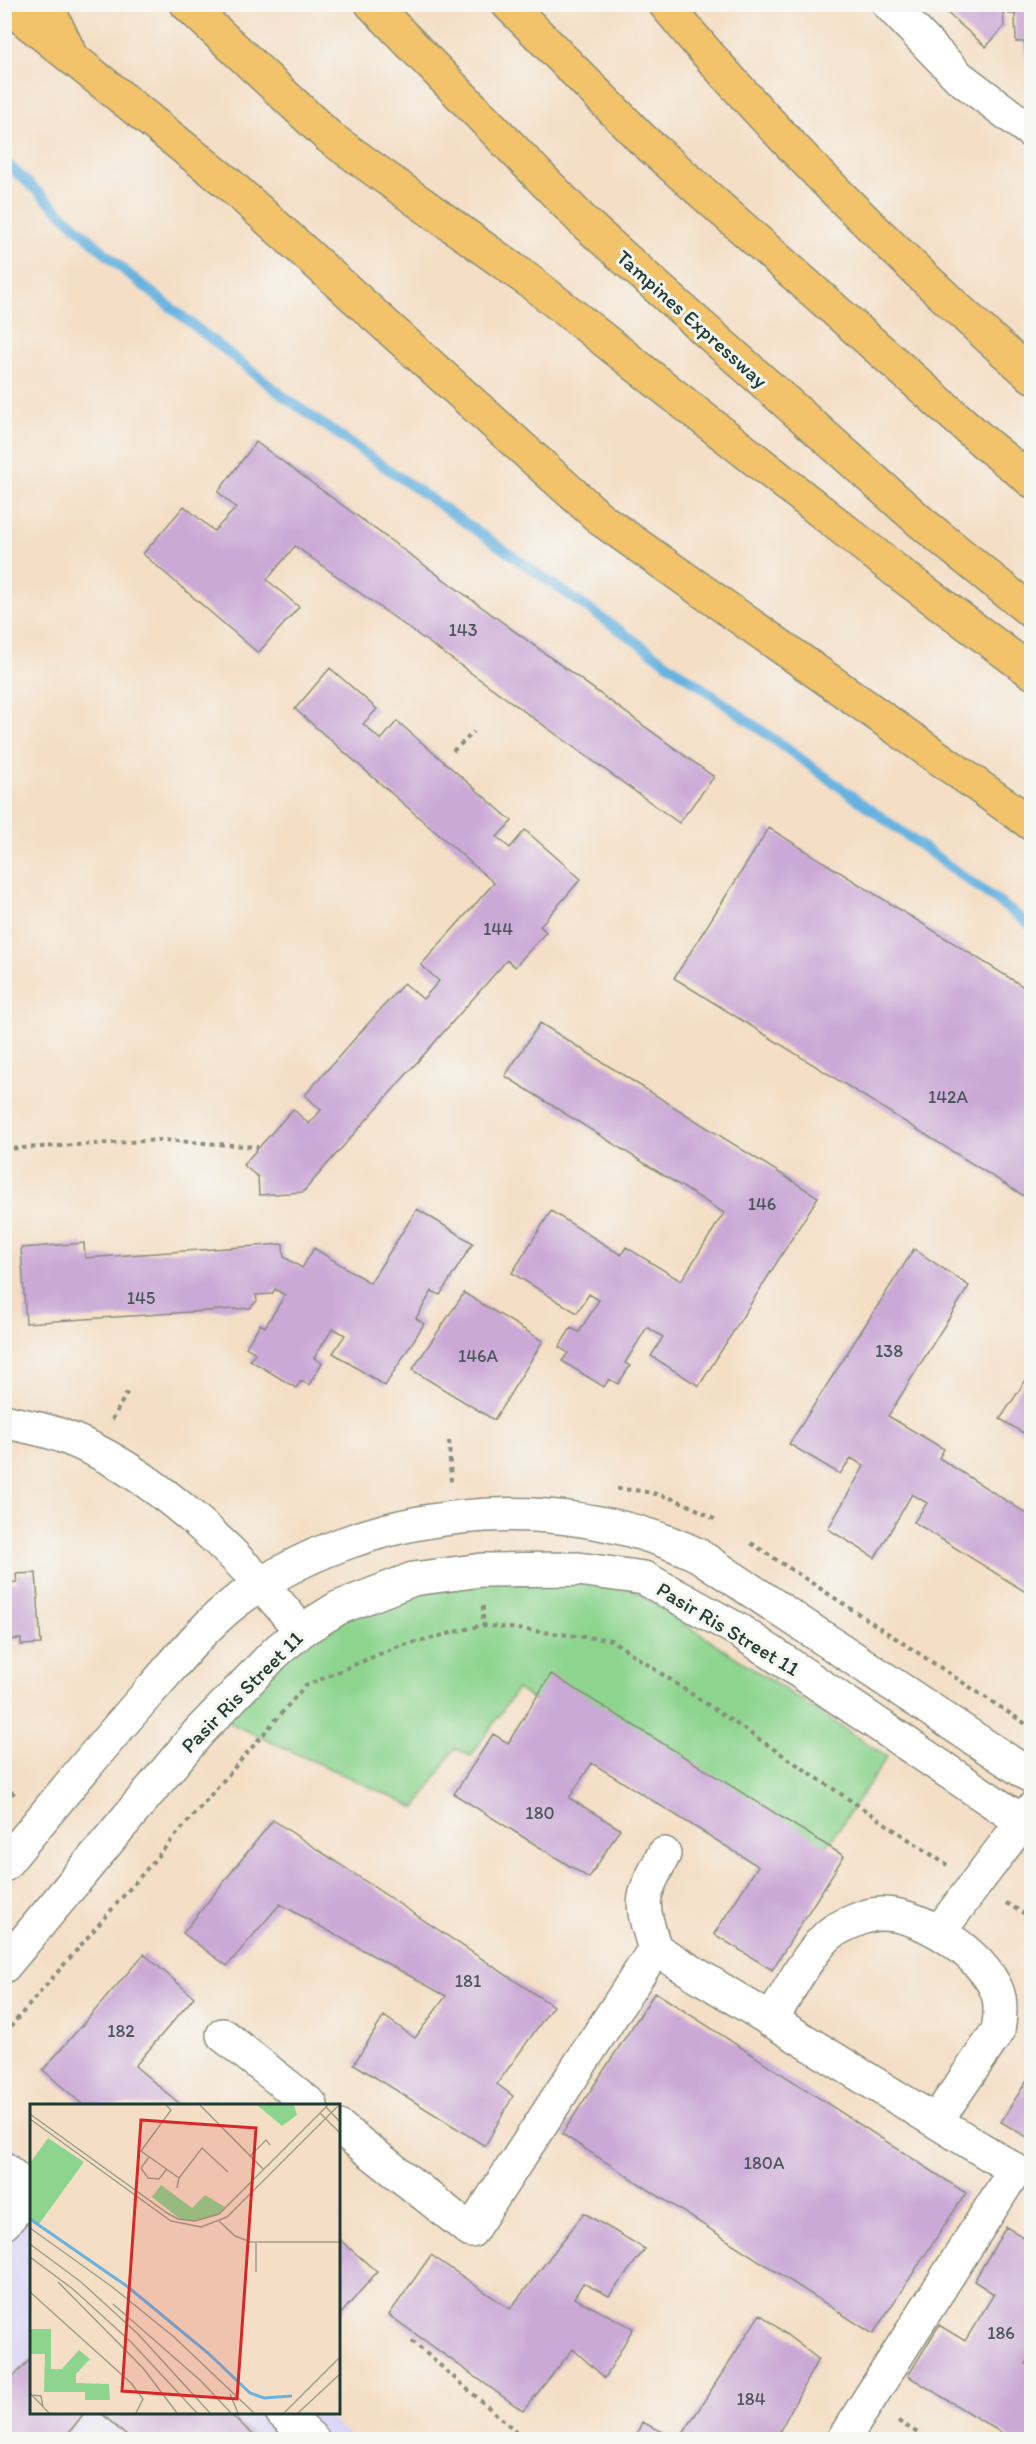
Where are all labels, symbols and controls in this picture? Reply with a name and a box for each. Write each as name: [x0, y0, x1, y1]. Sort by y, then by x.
street label: Tampines Expressway: [612, 244, 773, 393]
house number: 143: [449, 619, 478, 641]
house number: 144: [483, 918, 513, 940]
house number: 142A: [928, 1086, 969, 1108]
house number: 146: [748, 1193, 776, 1215]
house number: 145: [127, 1287, 155, 1309]
house number: 138: [875, 1340, 903, 1362]
house number: 146A: [458, 1345, 499, 1367]
street label: Pasir Ris Street 11: [652, 1576, 804, 1681]
street label: Pasir Ris Street 11: [176, 1625, 308, 1758]
house number: 180: [525, 1802, 555, 1824]
house number: 181: [455, 1970, 481, 1992]
house number: 182: [107, 2020, 135, 2042]
inset map: [30, 2104, 340, 2414]
house number: 180A: [744, 2152, 785, 2174]
house number: 186: [987, 2322, 1015, 2344]
house number: 184: [736, 2388, 766, 2410]

